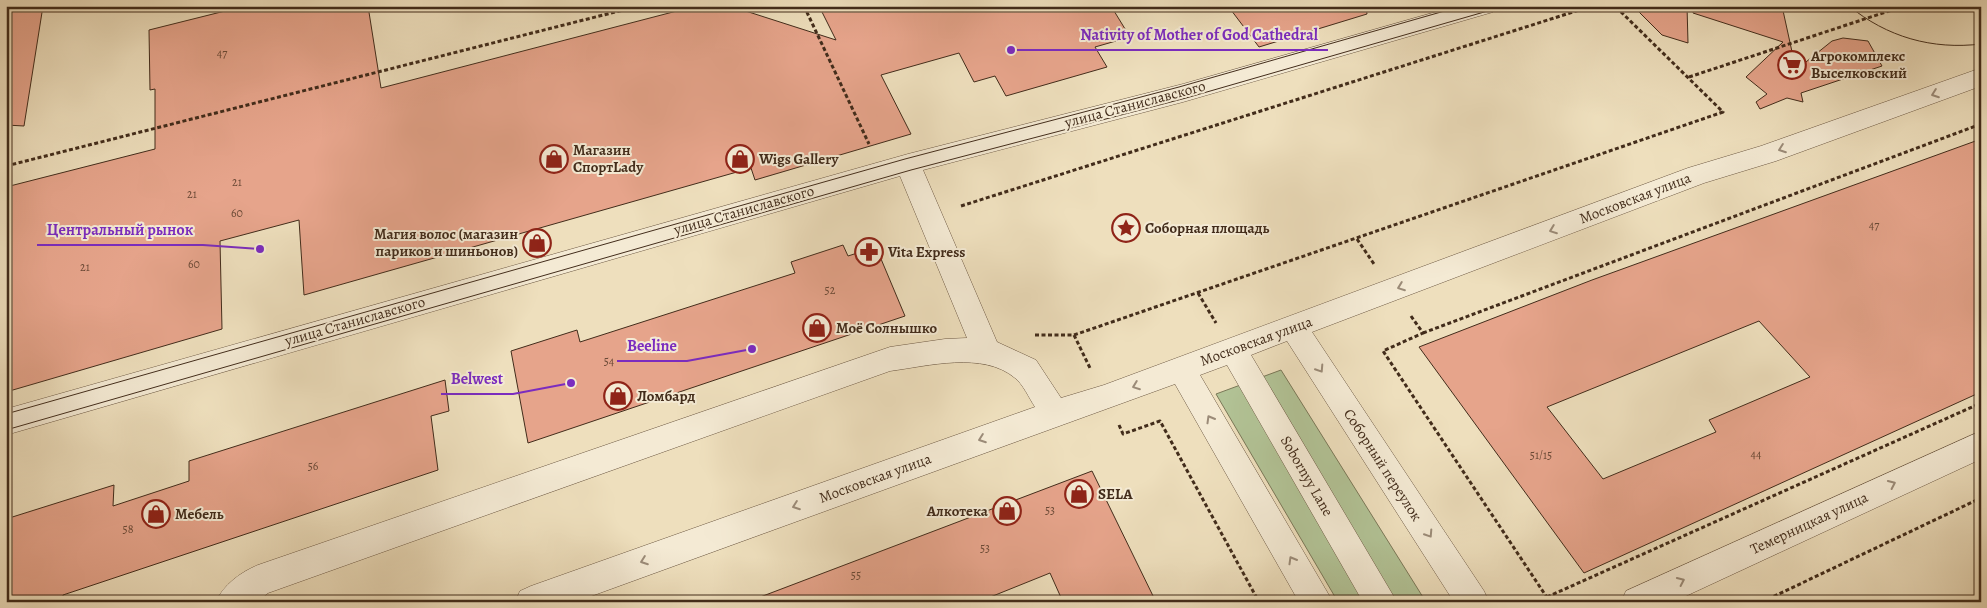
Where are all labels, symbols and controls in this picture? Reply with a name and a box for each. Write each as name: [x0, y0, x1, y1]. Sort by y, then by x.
callout: Nativity of Mother of God Cathedral: [1070, 19, 1328, 50]
text: Nativity of Mother of God Cathedral: [1080, 24, 1319, 46]
house number: 47: [217, 45, 228, 61]
place label: Агрокомплекс Выселковский: [1810, 46, 1907, 83]
supermarket icon: Агрокомплекс Выселковский: [1777, 50, 1807, 80]
street label: улица Станиславского: [1061, 76, 1208, 133]
one-way arrow: [1931, 88, 1940, 98]
place label: Магазин СпортLady: [573, 140, 644, 177]
one-way arrow: [1778, 143, 1787, 153]
shop icon: Магазин СпортLady: [539, 144, 569, 174]
shop icon: Wigs Gallery: [725, 144, 755, 174]
place label: Wigs Gallery: [758, 149, 840, 169]
street label: Московская улица: [1576, 167, 1694, 228]
house number: 21: [232, 174, 242, 190]
street label: улица Станиславского: [671, 180, 817, 240]
house number: 21: [187, 186, 197, 202]
house number: 60: [231, 205, 243, 221]
place icon: Соборная площадь: [1111, 213, 1141, 243]
callout: Центральный рынок: [37, 214, 203, 245]
house number: 47: [1869, 217, 1880, 233]
place label: Соборная площадь: [1145, 218, 1270, 238]
text: Центральный рынок: [47, 219, 194, 241]
place label: Магия волос (магазин париков и шиньонов): [374, 224, 518, 261]
one-way arrow: [1549, 224, 1558, 234]
shop icon: Магия волос (магазин париков и шиньонов): [522, 228, 552, 258]
pharmacy icon: Vita Express: [854, 237, 884, 267]
place label: Vita Express: [887, 242, 965, 262]
house number: 60: [188, 256, 200, 272]
house number: 21: [80, 259, 90, 275]
one-way arrow: [1397, 281, 1406, 292]
house number: 52: [825, 282, 836, 298]
street label: улица Станиславского: [282, 291, 428, 351]
street label: Московская улица: [1197, 311, 1315, 371]
shop icon: Моё Солнышко: [802, 313, 832, 343]
place label: Моё Солнышко: [836, 318, 938, 338]
callout: Beeline: [617, 330, 687, 361]
text: Beeline: [627, 335, 677, 357]
house number: 54: [604, 353, 615, 369]
callout: Belwest: [441, 363, 513, 394]
one-way arrow: [1314, 364, 1324, 373]
text: Belwest: [451, 368, 504, 390]
one-way arrow: [1132, 380, 1141, 390]
shop icon: Ломбард: [603, 381, 633, 411]
place label: Ломбард: [637, 386, 695, 406]
street label: Соборный переулок: [1339, 405, 1427, 525]
one-way arrow: [1207, 415, 1217, 424]
street label: Sobornyy Lane: [1276, 432, 1338, 520]
one-way arrow: [978, 433, 987, 443]
house number: 44: [1751, 446, 1762, 462]
house number: 51/15: [1530, 447, 1552, 463]
street label: Московская улица: [816, 448, 934, 508]
house number: 56: [308, 458, 319, 474]
shop icon: SELA: [1064, 479, 1094, 509]
one-way arrow: [1887, 481, 1896, 491]
place label: SELA: [1098, 484, 1133, 504]
street label: Темерницкая улица: [1747, 487, 1871, 559]
shop icon: Алкотека: [992, 496, 1022, 526]
shop icon: Мебель: [141, 499, 171, 529]
one-way arrow: [793, 500, 801, 510]
place label: Алкотека: [926, 501, 989, 521]
house number: 53: [1045, 502, 1055, 518]
place label: Мебель: [175, 504, 224, 524]
house number: 58: [123, 521, 134, 537]
one-way arrow: [1423, 529, 1432, 538]
house number: 53: [980, 540, 990, 556]
one-way arrow: [640, 555, 648, 565]
one-way arrow: [1288, 556, 1298, 565]
house number: 55: [851, 567, 861, 583]
one-way arrow: [1676, 577, 1685, 588]

